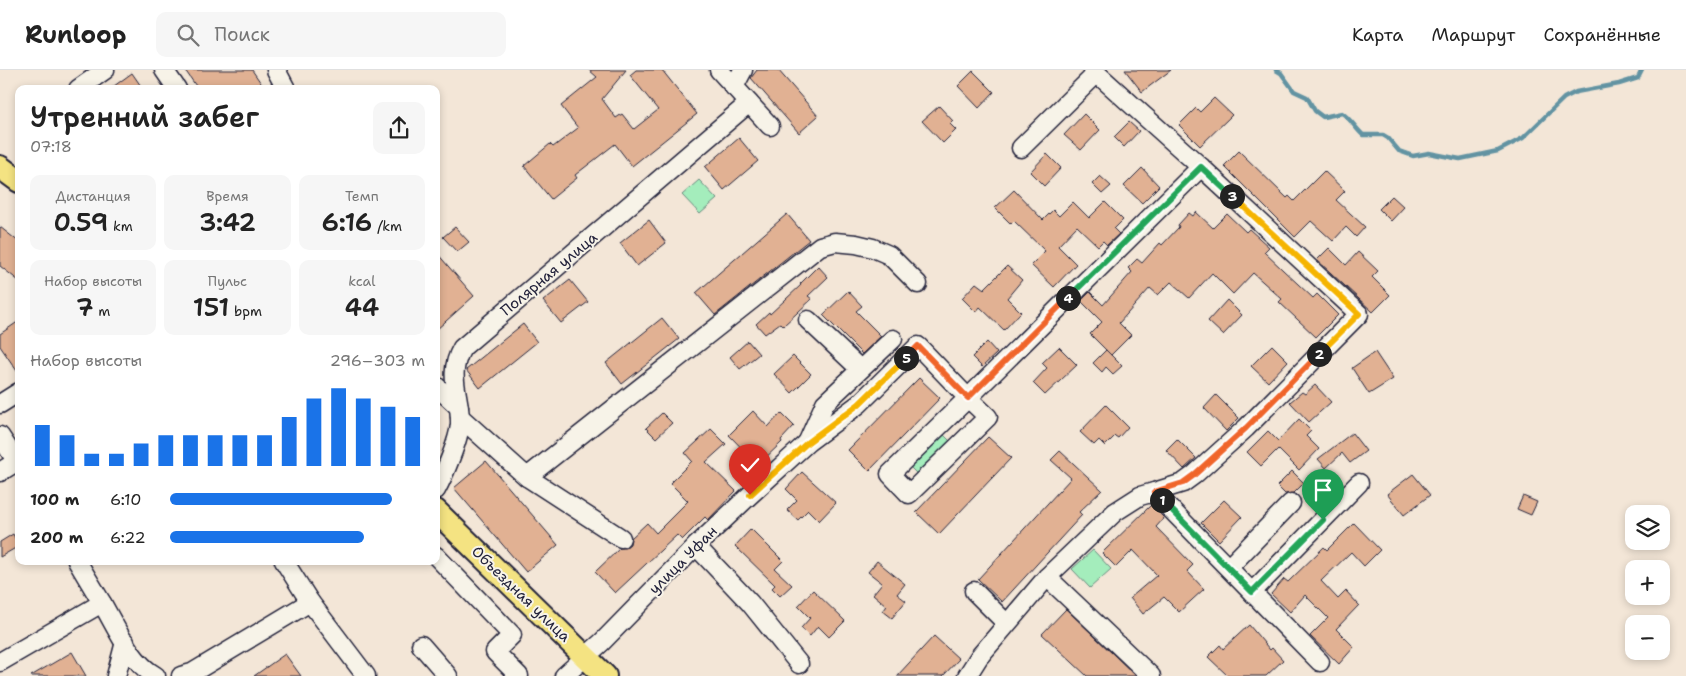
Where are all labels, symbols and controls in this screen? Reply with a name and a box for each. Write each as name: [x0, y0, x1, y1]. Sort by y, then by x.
search box: [156, 12, 506, 57]
text: Runloop: [25, 19, 126, 51]
icon: search: [174, 21, 202, 49]
text: Поиск: [214, 22, 270, 47]
text: Карта: [1352, 23, 1403, 47]
text: Маршрут: [1431, 23, 1515, 47]
text: Сохранённые: [1543, 23, 1661, 47]
text: Утренний забег: [30, 98, 259, 136]
button: share: [373, 102, 425, 154]
text: 07:18: [30, 136, 72, 157]
pin: 3: [1220, 184, 1244, 208]
text: Дистанция: [56, 187, 131, 205]
text: Время: [206, 187, 249, 205]
text: Темп: [345, 187, 379, 205]
text: 3: [1228, 187, 1237, 205]
text: 0.59: [53, 205, 108, 239]
text: 3:42: [199, 205, 256, 239]
text: 6:16: [322, 205, 372, 239]
text: km: [108, 217, 133, 235]
text: /km: [372, 217, 402, 235]
street label: Полярная улица: [496, 227, 602, 320]
text: Набор высоты: [44, 272, 142, 290]
text: Пульс: [208, 272, 247, 290]
text: kcal: [348, 272, 375, 290]
pin: 4: [1056, 286, 1080, 310]
text: 4: [1064, 289, 1073, 307]
text: 7: [76, 290, 94, 324]
text: 151: [193, 290, 229, 324]
text: 44: [344, 290, 379, 324]
text: m: [94, 302, 110, 320]
text: bpm: [229, 302, 262, 320]
pin: 2: [1306, 342, 1332, 366]
text: 2: [1315, 345, 1324, 363]
pin: 5: [894, 346, 918, 370]
text: 5: [902, 349, 911, 367]
text: Набор высоты: [30, 350, 142, 371]
text: 296–303 m: [330, 350, 425, 371]
pin: [729, 444, 771, 495]
icon: check: [736, 451, 764, 479]
pin: [1302, 469, 1344, 520]
icon: arrive: [1309, 476, 1337, 504]
pin: 1: [1150, 488, 1174, 512]
text: 100 m: [30, 489, 79, 510]
text: 6:10: [110, 489, 141, 510]
text: 1: [1159, 491, 1166, 509]
map controls: [1625, 505, 1670, 660]
button: layers: [1625, 505, 1670, 550]
street label: улица Уфан: [644, 521, 722, 599]
text: 200 m: [30, 527, 83, 548]
text: 6:22: [110, 527, 146, 548]
street label: Объездная улица: [467, 542, 575, 647]
button: +: [1625, 560, 1670, 605]
button: −: [1625, 615, 1670, 660]

